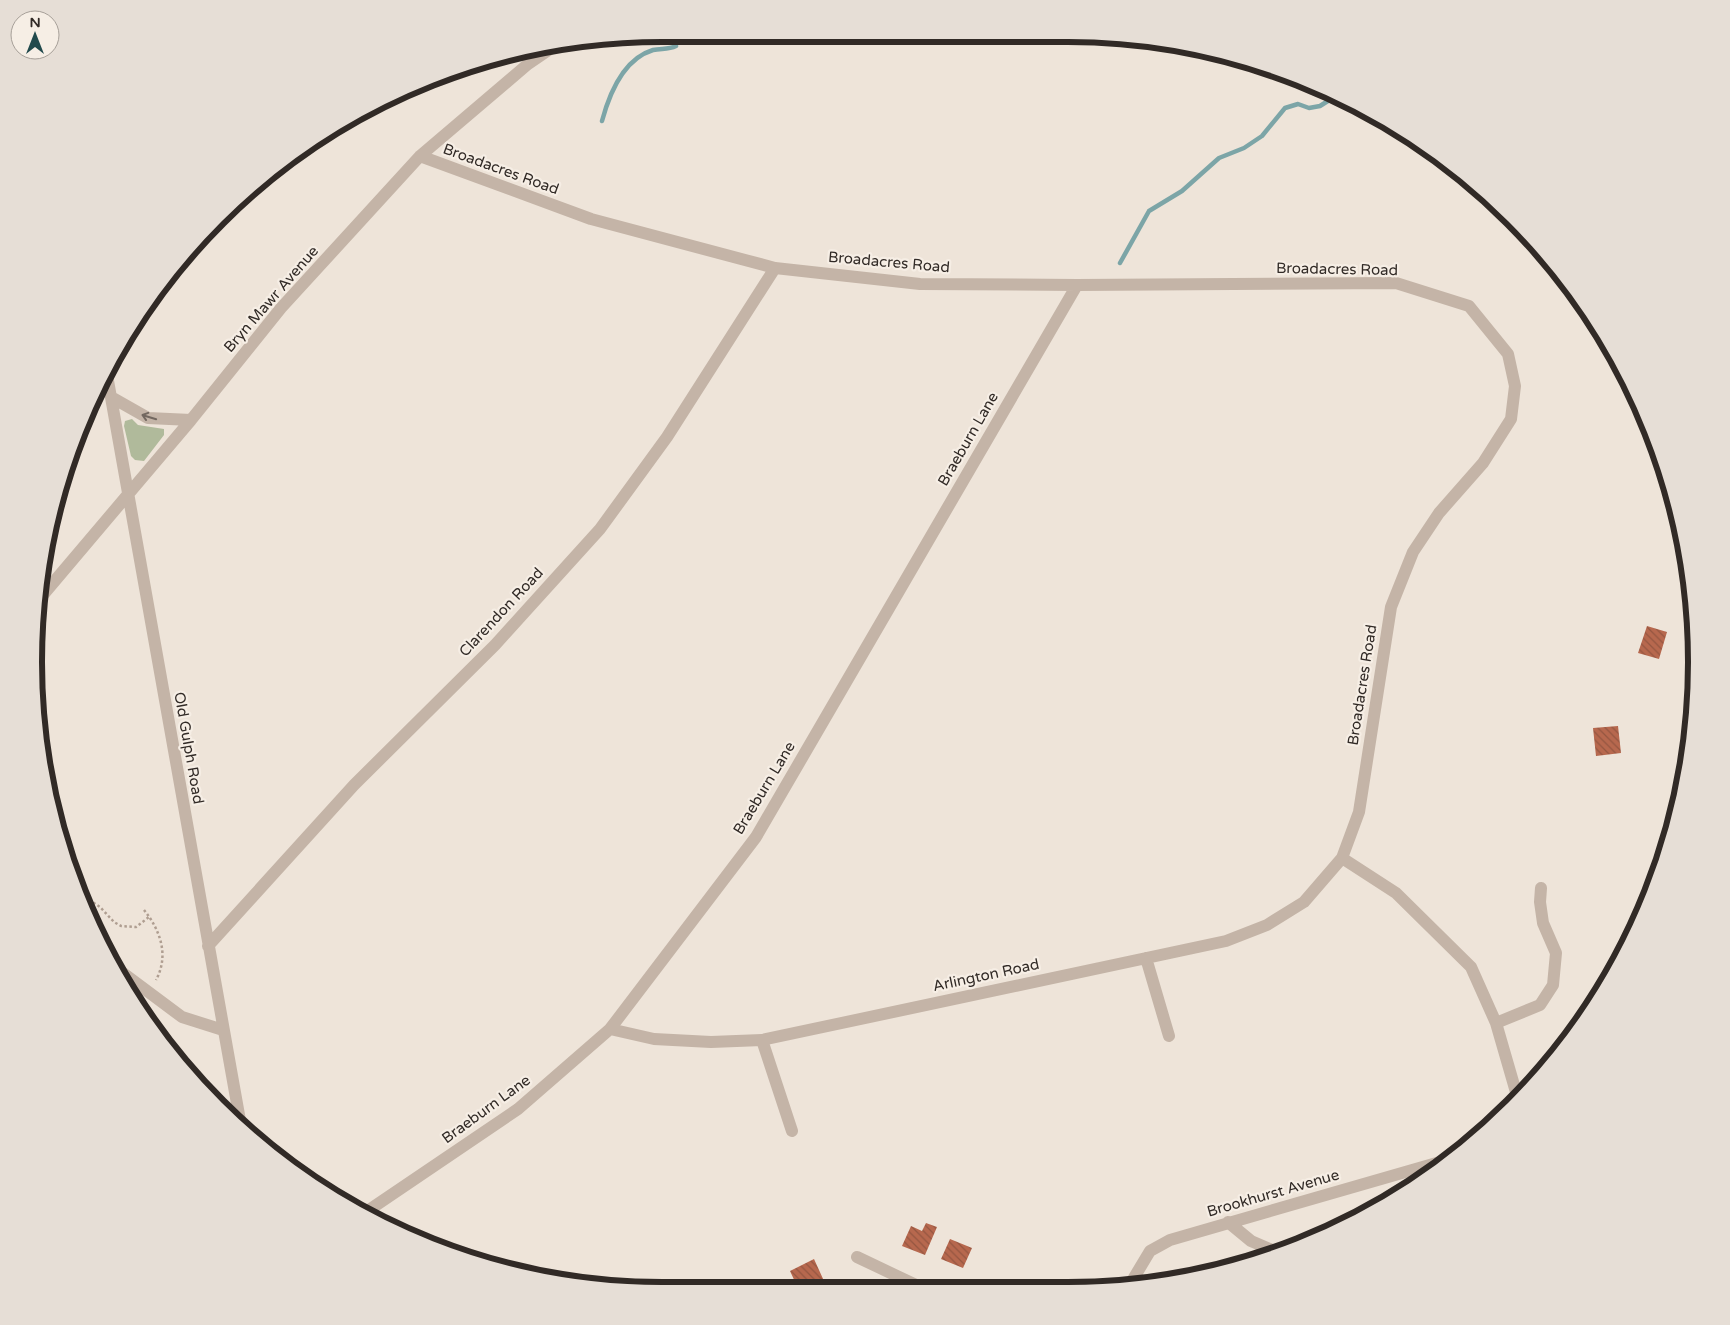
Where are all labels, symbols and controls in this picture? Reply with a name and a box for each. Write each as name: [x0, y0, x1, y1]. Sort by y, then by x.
north arrow: [10, 10, 60, 60]
text: N: [29, 14, 41, 31]
street label: Broadacres Road: [441, 140, 561, 198]
street label: Bryn Mawr Avenue: [220, 242, 322, 356]
street label: Broadacres Road: [827, 248, 951, 276]
street label: Broadacres Road: [1276, 259, 1398, 279]
street label: Braeburn Lane: [934, 389, 1002, 489]
one-way arrow: [141, 411, 157, 421]
street label: Clarendon Road: [455, 564, 547, 660]
street label: Broadacres Road: [1344, 623, 1380, 747]
street label: Old Gulph Road: [170, 691, 208, 805]
street label: Braeburn Lane: [729, 738, 799, 838]
street label: Arlington Road: [931, 955, 1041, 995]
street label: Braeburn Lane: [438, 1071, 534, 1147]
street label: Brookhurst Avenue: [1205, 1166, 1341, 1220]

